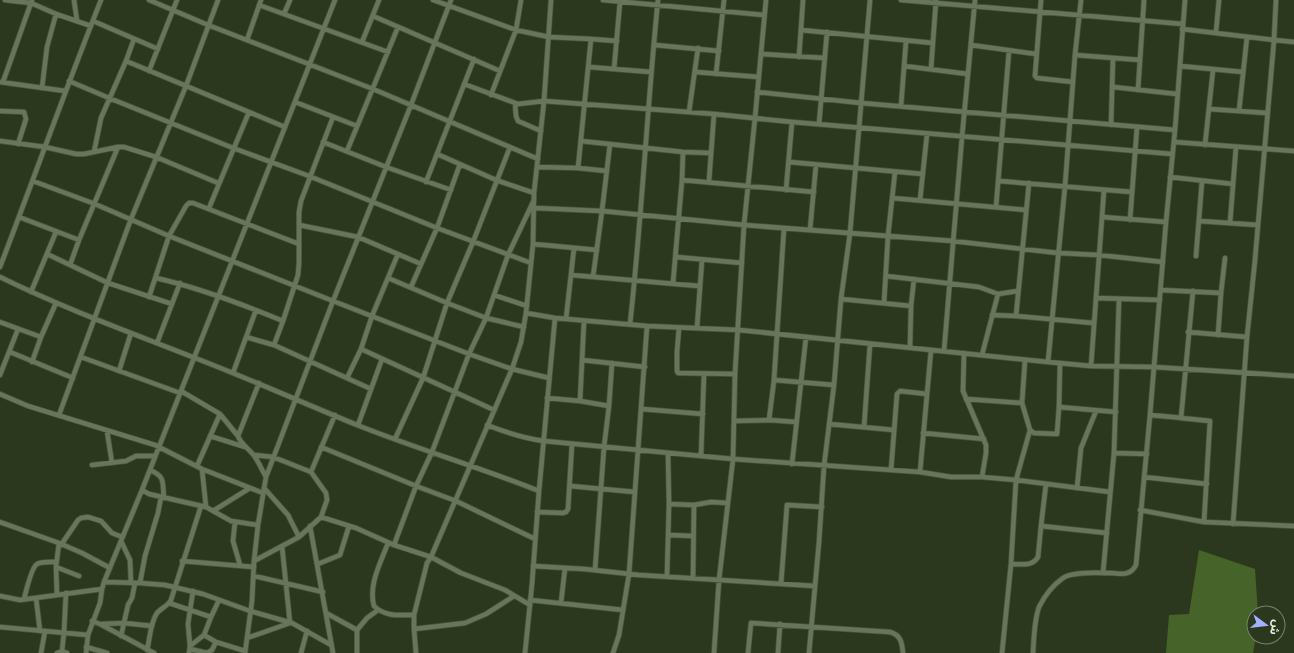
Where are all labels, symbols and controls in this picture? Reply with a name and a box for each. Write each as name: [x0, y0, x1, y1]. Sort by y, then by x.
north arrow: [1246, 605, 1286, 645]
text: ش: [1267, 618, 1283, 636]

